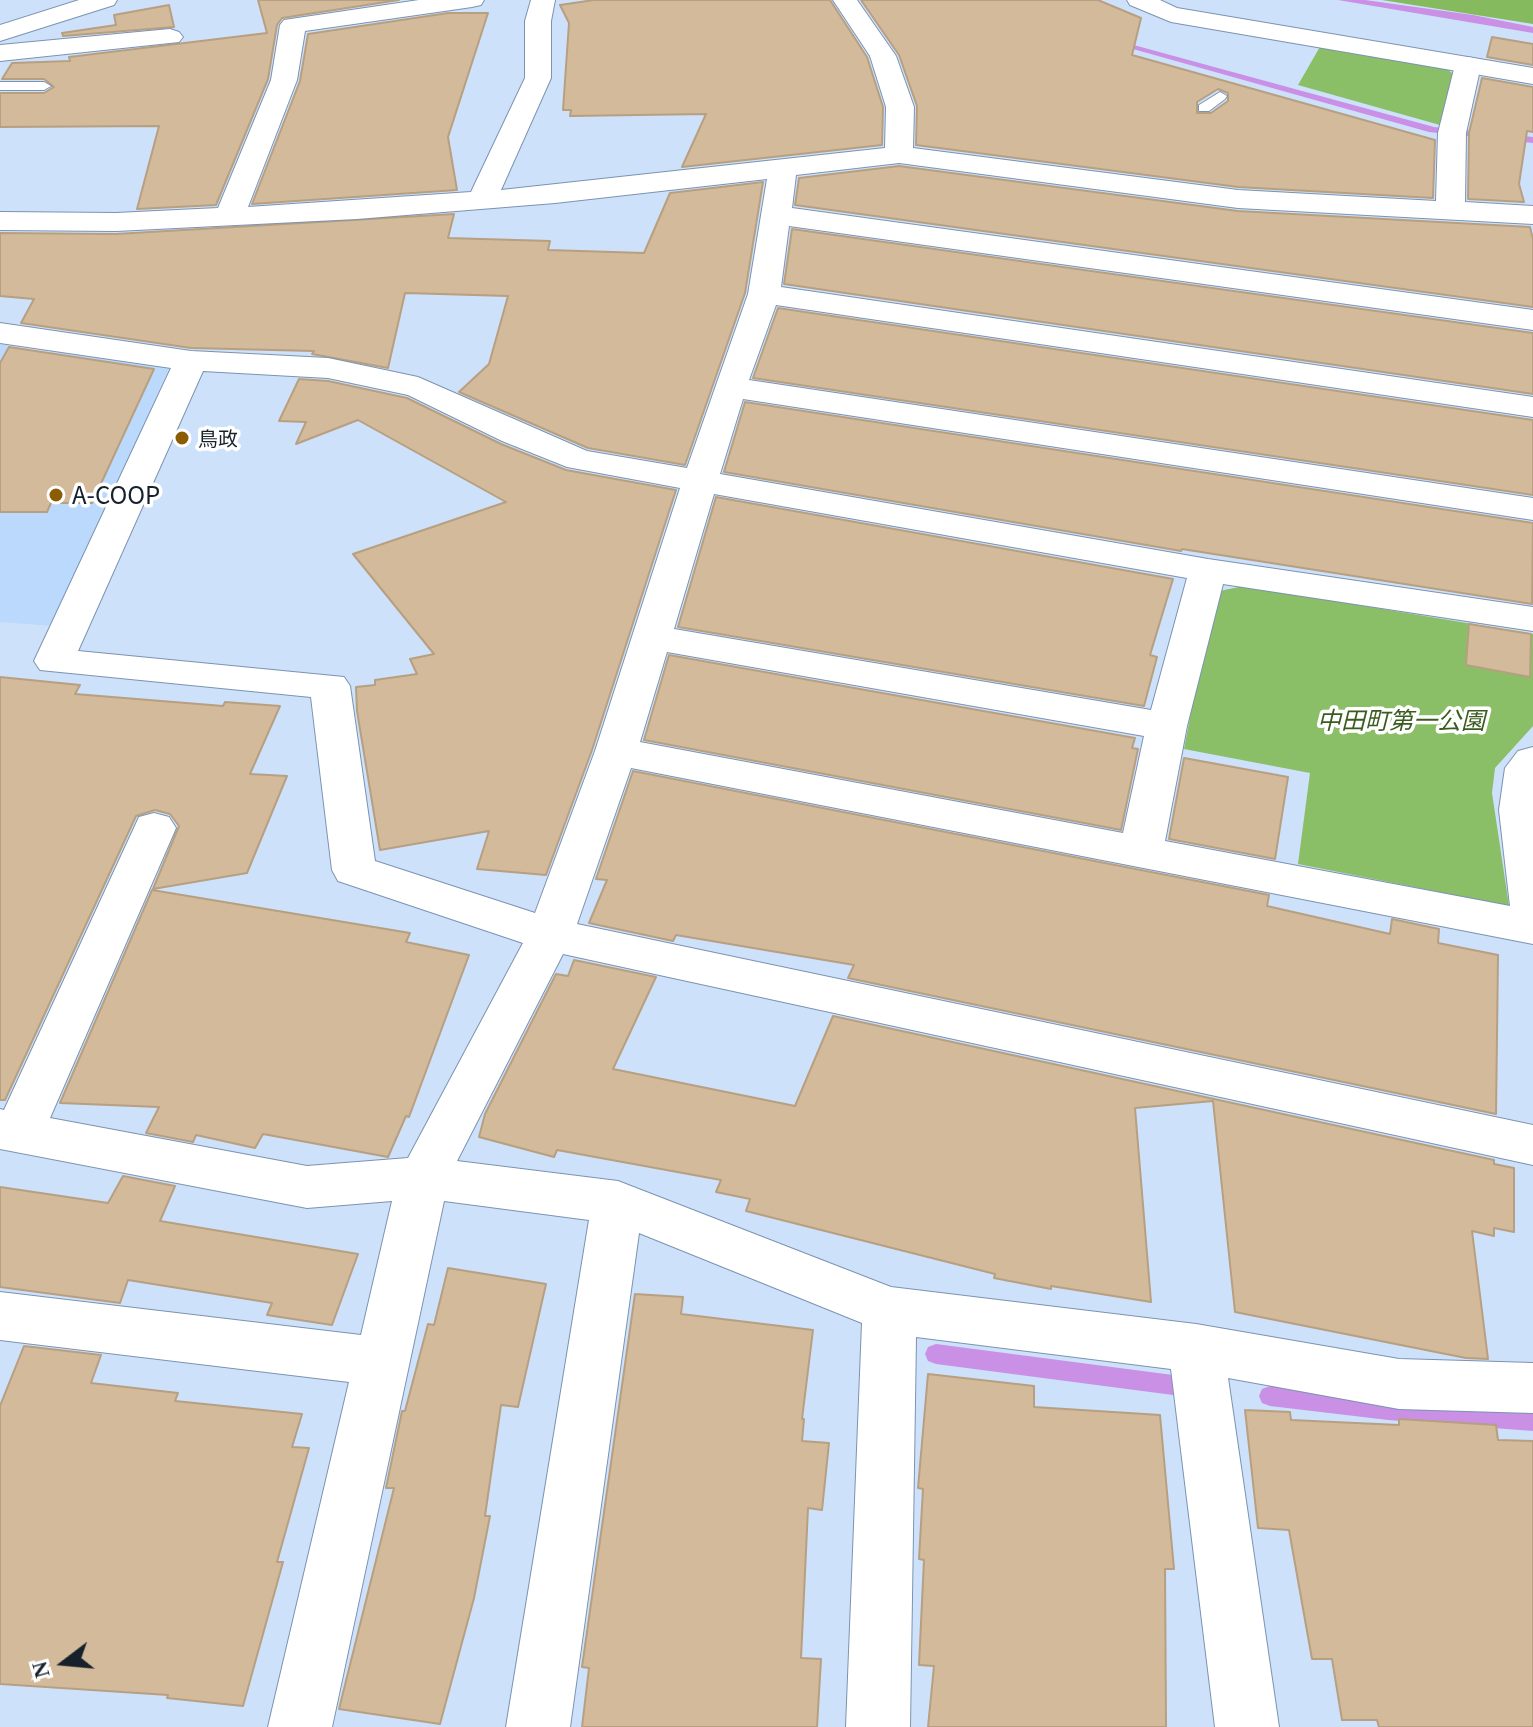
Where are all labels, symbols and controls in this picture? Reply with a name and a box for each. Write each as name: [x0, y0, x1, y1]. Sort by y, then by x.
place label: 鳥政: [198, 426, 238, 450]
marker: 鳥政: [173, 429, 191, 447]
place label: A-COOP: [72, 481, 160, 509]
marker: A-COOP: [47, 486, 65, 504]
park label: 中田町第一公園: [1317, 706, 1485, 734]
north arrow: [24, 1623, 104, 1703]
text: N: [26, 1659, 55, 1681]

